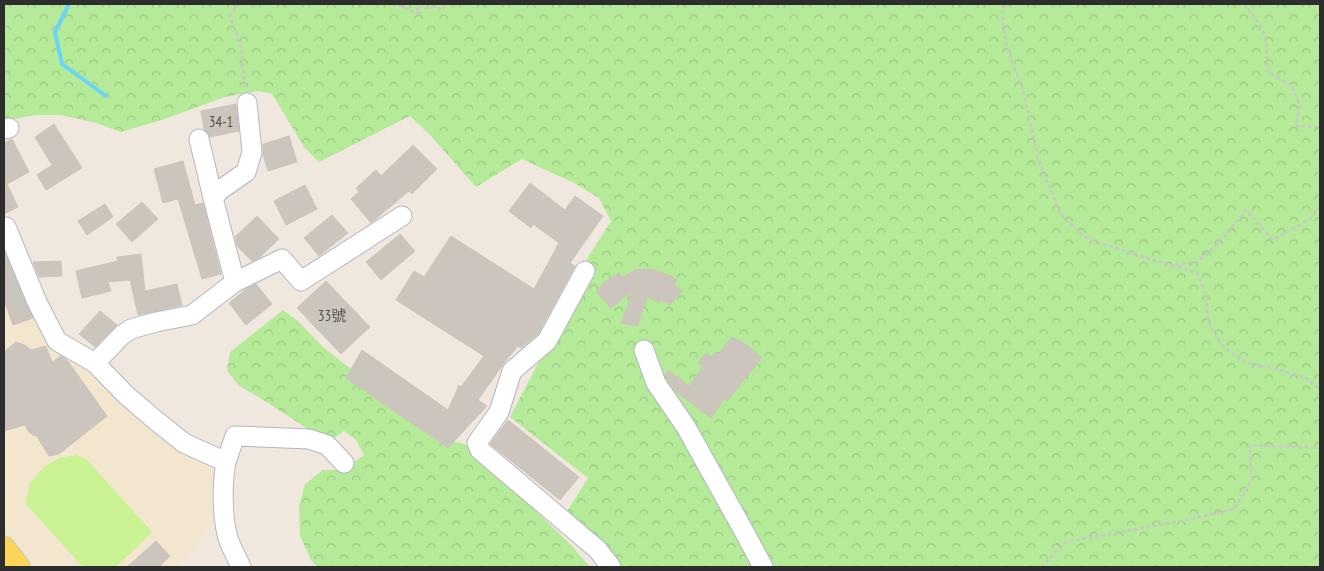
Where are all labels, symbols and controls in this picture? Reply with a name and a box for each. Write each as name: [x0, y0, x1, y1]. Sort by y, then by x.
house number: 34-1: [209, 112, 233, 131]
house number: 33號: [318, 306, 346, 325]

